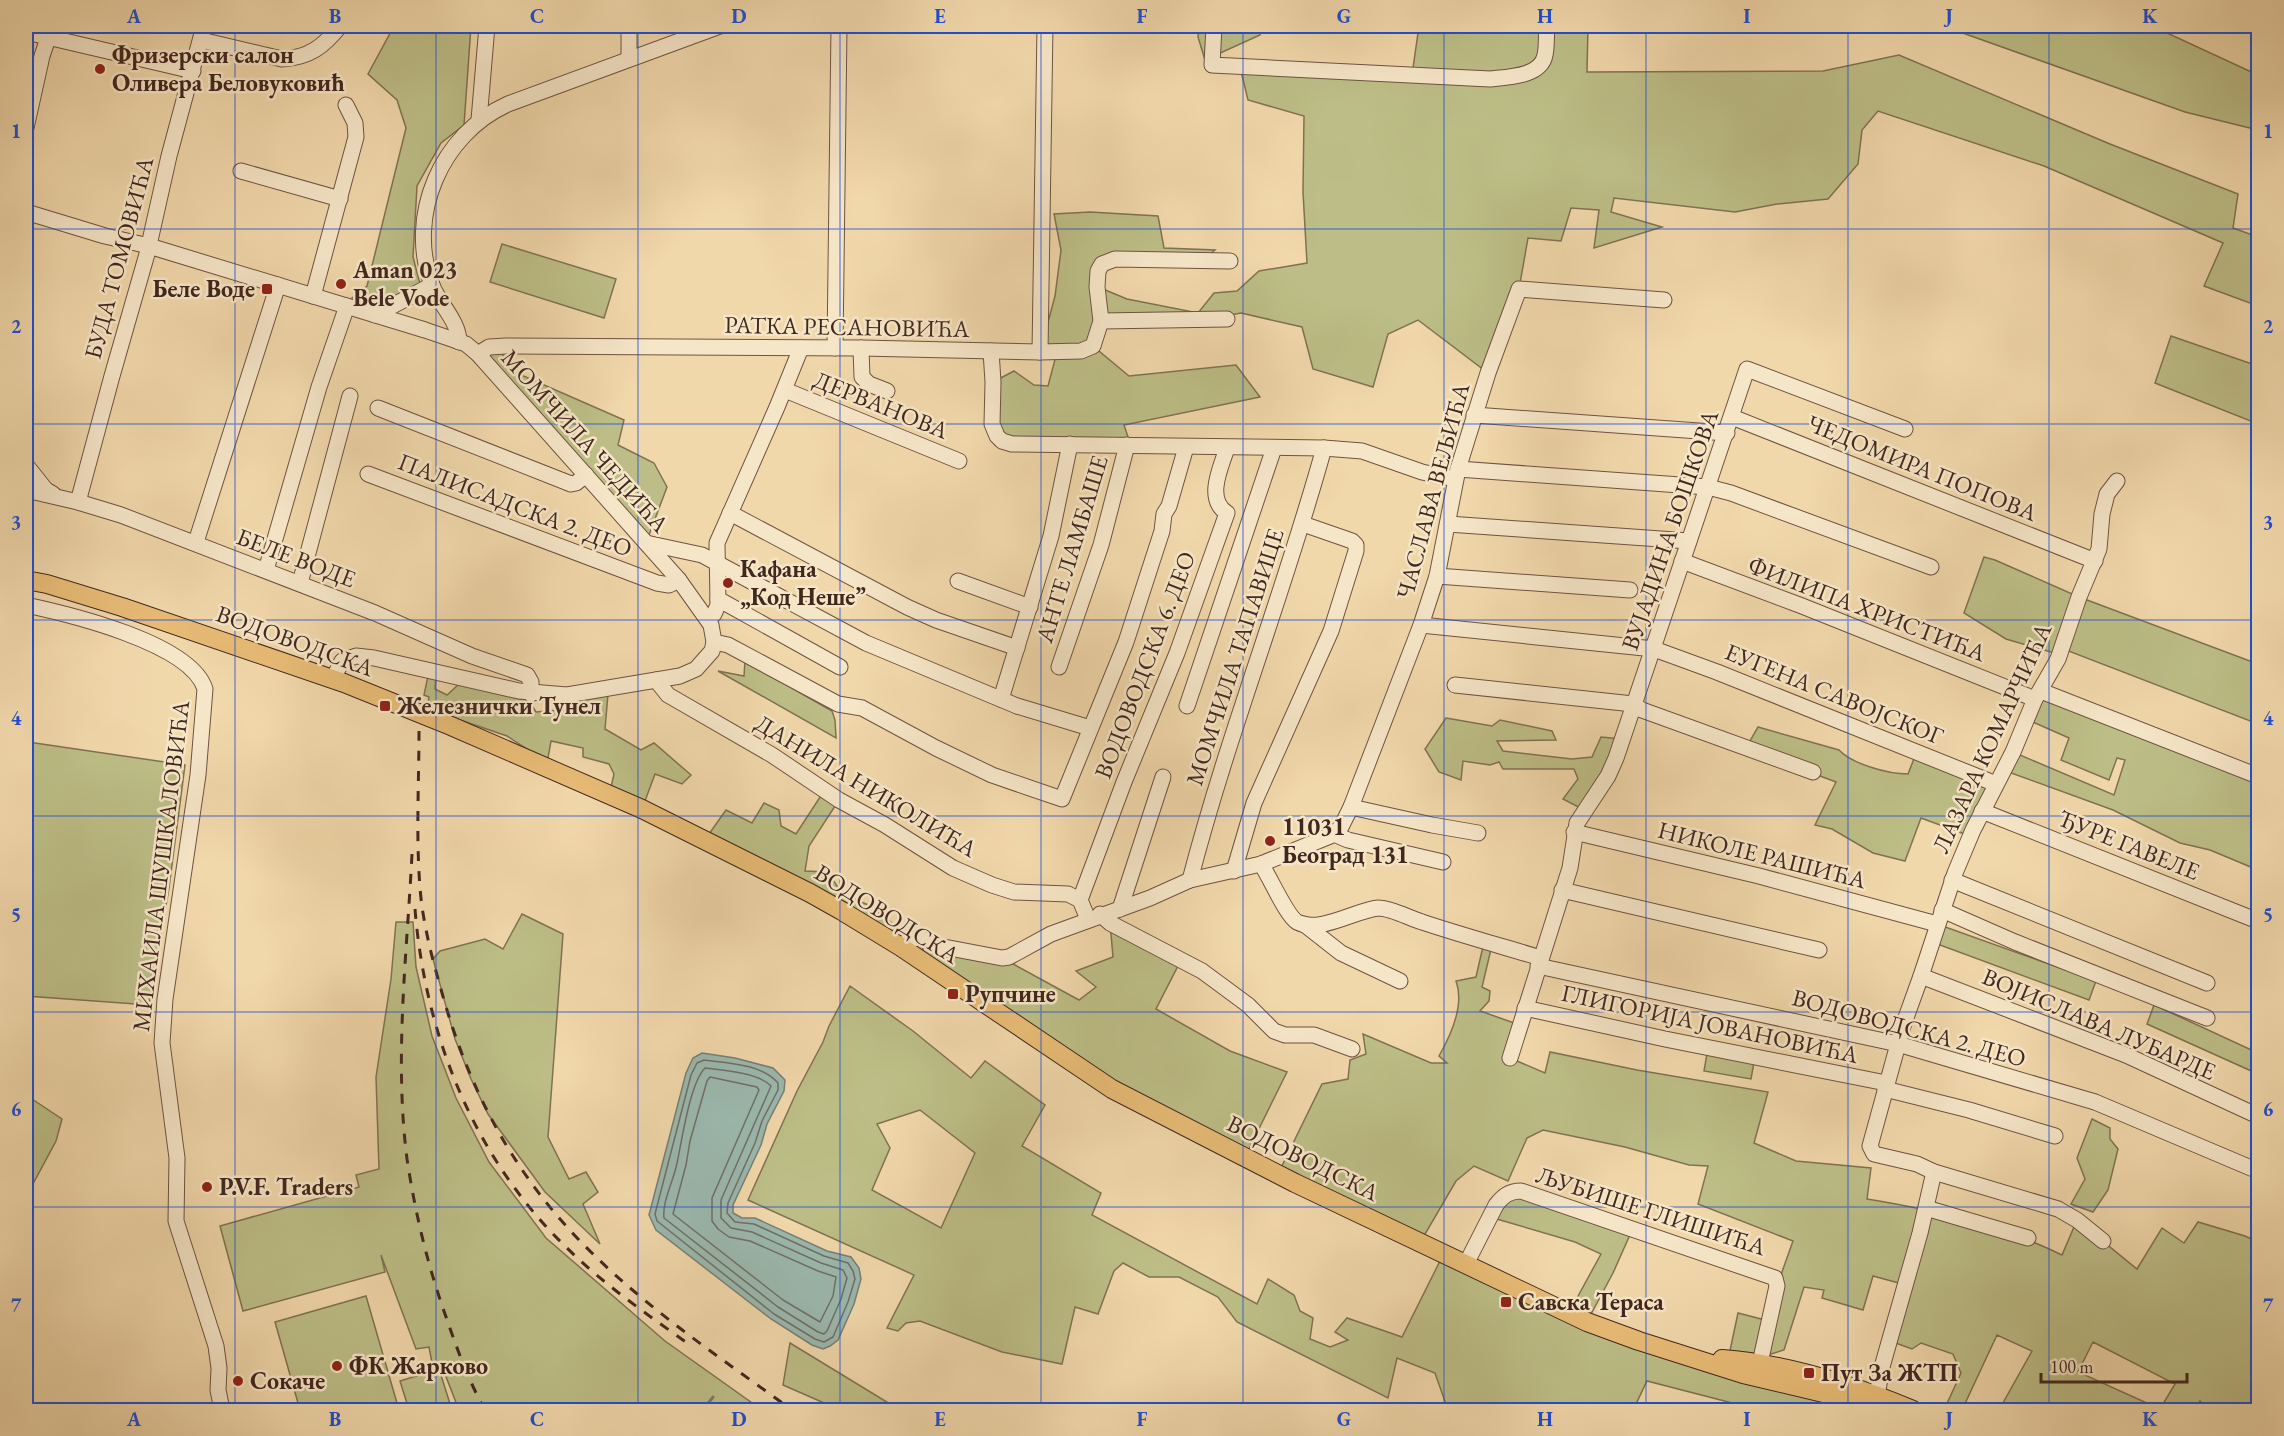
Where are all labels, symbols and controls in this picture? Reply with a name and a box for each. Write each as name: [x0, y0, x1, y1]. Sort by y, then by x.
text: A: [126, 3, 142, 29]
text: B: [329, 3, 341, 29]
text: C: [530, 3, 544, 29]
text: D: [731, 3, 747, 29]
text: E: [934, 3, 946, 29]
text: F: [1137, 3, 1148, 29]
text: G: [1337, 3, 1351, 29]
text: H: [1537, 3, 1553, 29]
text: I: [1743, 3, 1751, 29]
text: J: [1943, 3, 1953, 29]
text: K: [2142, 3, 2158, 29]
place label: Фризерски салон Оливера Беловуковић: [112, 39, 345, 99]
marker: Фризерски салон Оливера Беловуковић: [93, 62, 107, 76]
text: 1: [11, 118, 21, 144]
text: 1: [2263, 118, 2273, 144]
street label: БУДА ТОМОВИЋА: [77, 153, 161, 362]
place label: Aman 023 Bele Vode: [352, 254, 458, 313]
place label: Беле Воде: [152, 273, 255, 304]
marker: Aman 023 Bele Vode: [334, 277, 348, 291]
marker: Беле Воде: [260, 282, 274, 296]
street label: РАТКА РЕСАНОВИЋА: [724, 309, 970, 344]
text: 2: [11, 313, 22, 339]
text: 2: [2263, 313, 2274, 339]
street label: МОМЧИЛА ЧЕДИЋА: [495, 342, 676, 539]
street label: ДЕРВАНОВА: [809, 363, 954, 446]
street label: ЧАСЛАВА ВЕЉИЋА: [1389, 379, 1476, 602]
street label: ВУЈАДИНА БОШКОВА: [1614, 405, 1725, 654]
street label: ЧЕДОМИРА ПОПОВА: [1803, 407, 2042, 528]
street label: ПАЛИСАДСКА 2. ДЕО: [394, 446, 637, 563]
street label: АНТЕ ЛАМБАШЕ: [1028, 452, 1115, 647]
text: 3: [11, 509, 21, 535]
text: 3: [2263, 509, 2273, 535]
street label: БЕЛЕ ВОДЕ: [232, 521, 360, 594]
street label: МОМЧИЛА ТАПАВИЦЕ: [1178, 524, 1291, 789]
street label: ВОДОВОДСКА 6. ДЕО: [1087, 547, 1202, 783]
street label: ФИЛИПА ХРИСТИЋА: [1744, 549, 1991, 668]
place label: Кафана „Код Неше”: [740, 553, 866, 612]
marker: Кафана „Код Неше”: [721, 576, 735, 590]
street label: ВОДОВОДСКА: [212, 598, 378, 683]
street label: ЛАЗАРА КОМАРЧИЋА: [1925, 618, 2059, 858]
street label: ЕУГЕНА САВОЈСКОГ: [1721, 636, 1948, 752]
place label: Железнички Тунел: [396, 690, 601, 722]
street label: МИХАИЛА ШУШКАЛОВИЋА: [125, 698, 196, 1033]
marker: Железнички Тунел: [378, 699, 392, 713]
text: 4: [11, 705, 22, 731]
text: 4: [2263, 705, 2274, 731]
street label: ДАНИЛА НИКОЛИЋА: [750, 707, 983, 864]
street label: ЂУРЕ ГАВЕЛЕ: [2054, 802, 2204, 887]
place label: 11031 Београд 131: [1282, 811, 1409, 870]
street label: НИКОЛЕ РАШИЋА: [1655, 814, 1870, 895]
marker: 11031 Београд 131: [1263, 834, 1277, 848]
street label: ВОДОВОДСКА: [809, 857, 966, 971]
text: 5: [11, 901, 21, 927]
text: 5: [2263, 901, 2273, 927]
street label: ВОЈИСЛАВА ЛУБАРДЕ: [1978, 960, 2221, 1087]
street label: ГЛИГОРИЈА ЈОВАНОВИЋА: [1559, 977, 1862, 1070]
place label: Рупчине: [965, 978, 1056, 1010]
street label: ВОДОВОДСКА 2. ДЕО: [1789, 981, 2029, 1074]
marker: Рупчине: [946, 987, 960, 1001]
text: 6: [11, 1096, 22, 1122]
text: 6: [2263, 1096, 2274, 1122]
street label: ВОДОВОДСКА: [1222, 1107, 1385, 1208]
street label: ЉУБИШЕ ГЛИШИЋА: [1532, 1159, 1770, 1262]
place label: P.V.F. Traders: [219, 1171, 353, 1202]
marker: P.V.F. Traders: [200, 1180, 214, 1194]
place label: Савска Тераса: [1518, 1286, 1664, 1317]
text: 7: [11, 1292, 22, 1318]
text: 7: [2263, 1292, 2274, 1318]
marker: Савска Тераса: [1499, 1295, 1513, 1309]
scale bar: [2041, 1346, 2186, 1384]
place label: ФК Жарково: [349, 1350, 488, 1381]
text: 100 m: [2050, 1355, 2094, 1378]
place label: Пут За ЖТП: [1821, 1357, 1958, 1389]
marker: ФК Жарково: [330, 1359, 344, 1373]
place label: Сокаче: [250, 1365, 325, 1396]
marker: Пут За ЖТП: [1802, 1366, 1816, 1380]
marker: Сокаче: [231, 1374, 245, 1388]
text: A: [126, 1406, 142, 1432]
text: B: [329, 1406, 341, 1432]
text: C: [530, 1406, 544, 1432]
text: D: [731, 1406, 747, 1432]
text: E: [934, 1406, 946, 1432]
text: F: [1137, 1406, 1148, 1432]
text: G: [1337, 1406, 1351, 1432]
text: H: [1537, 1406, 1553, 1432]
text: I: [1743, 1406, 1751, 1432]
text: J: [1943, 1406, 1953, 1432]
text: K: [2142, 1406, 2158, 1432]

